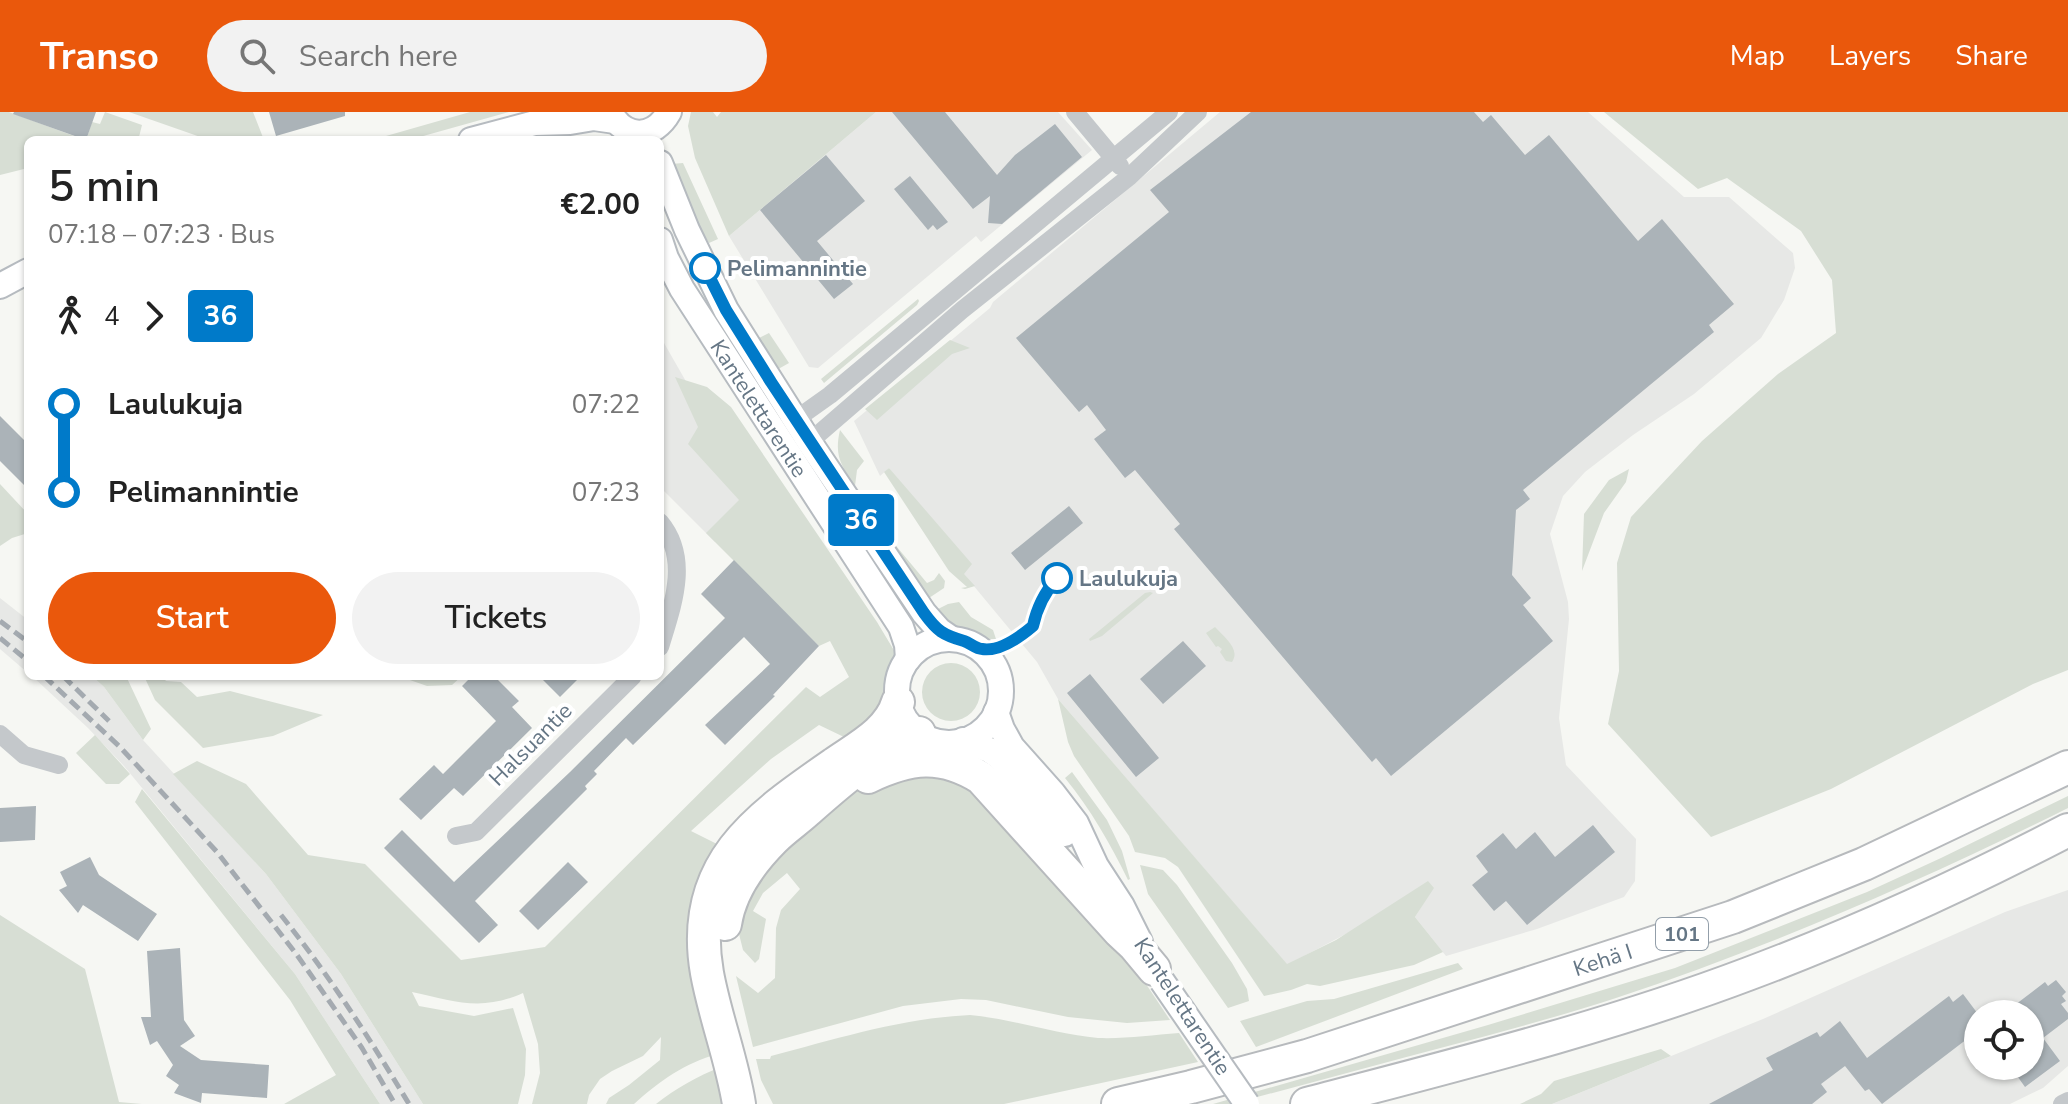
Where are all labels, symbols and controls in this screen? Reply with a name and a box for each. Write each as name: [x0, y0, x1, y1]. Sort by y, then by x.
search box: [207, 20, 767, 92]
text: Transo: [40, 31, 159, 82]
icon: search: [235, 34, 279, 78]
text: Search here: [299, 36, 458, 77]
text: Map: [1730, 37, 1785, 75]
text: Layers: [1829, 37, 1911, 75]
text: Share: [1955, 37, 2028, 75]
text: 5 min: [48, 157, 160, 217]
text: €2.00: [561, 184, 640, 225]
text: 07:18 – 07:23 · Bus: [48, 217, 275, 252]
marker: Pelimannintie: [690, 253, 720, 283]
place label: Pelimannintie: [727, 254, 867, 284]
icon: walk: [48, 294, 92, 338]
icon: forward: [132, 294, 176, 338]
text: 36: [204, 297, 237, 335]
text: 4: [104, 299, 120, 334]
street label: Kantelettarentie: [703, 334, 814, 484]
text: Laulukuja: [108, 384, 243, 425]
text: 07:22: [572, 387, 640, 422]
text: Pelimannintie: [108, 472, 299, 513]
text: 07:23: [572, 475, 640, 510]
line badge: 36: [825, 494, 897, 546]
text: 36: [844, 501, 878, 539]
marker: Laulukuja: [1042, 563, 1072, 593]
place label: Laulukuja: [1079, 564, 1178, 594]
button: Start: [48, 572, 336, 664]
button: Tickets: [352, 572, 640, 664]
street label: Halsuantie: [482, 696, 579, 793]
road number: 101: [1656, 918, 1708, 950]
street label: Kantelettarentie: [1126, 932, 1238, 1081]
street label: Kehä I: [1569, 937, 1636, 984]
map controls: [1964, 1000, 2044, 1080]
button: locate: [1964, 1000, 2044, 1080]

